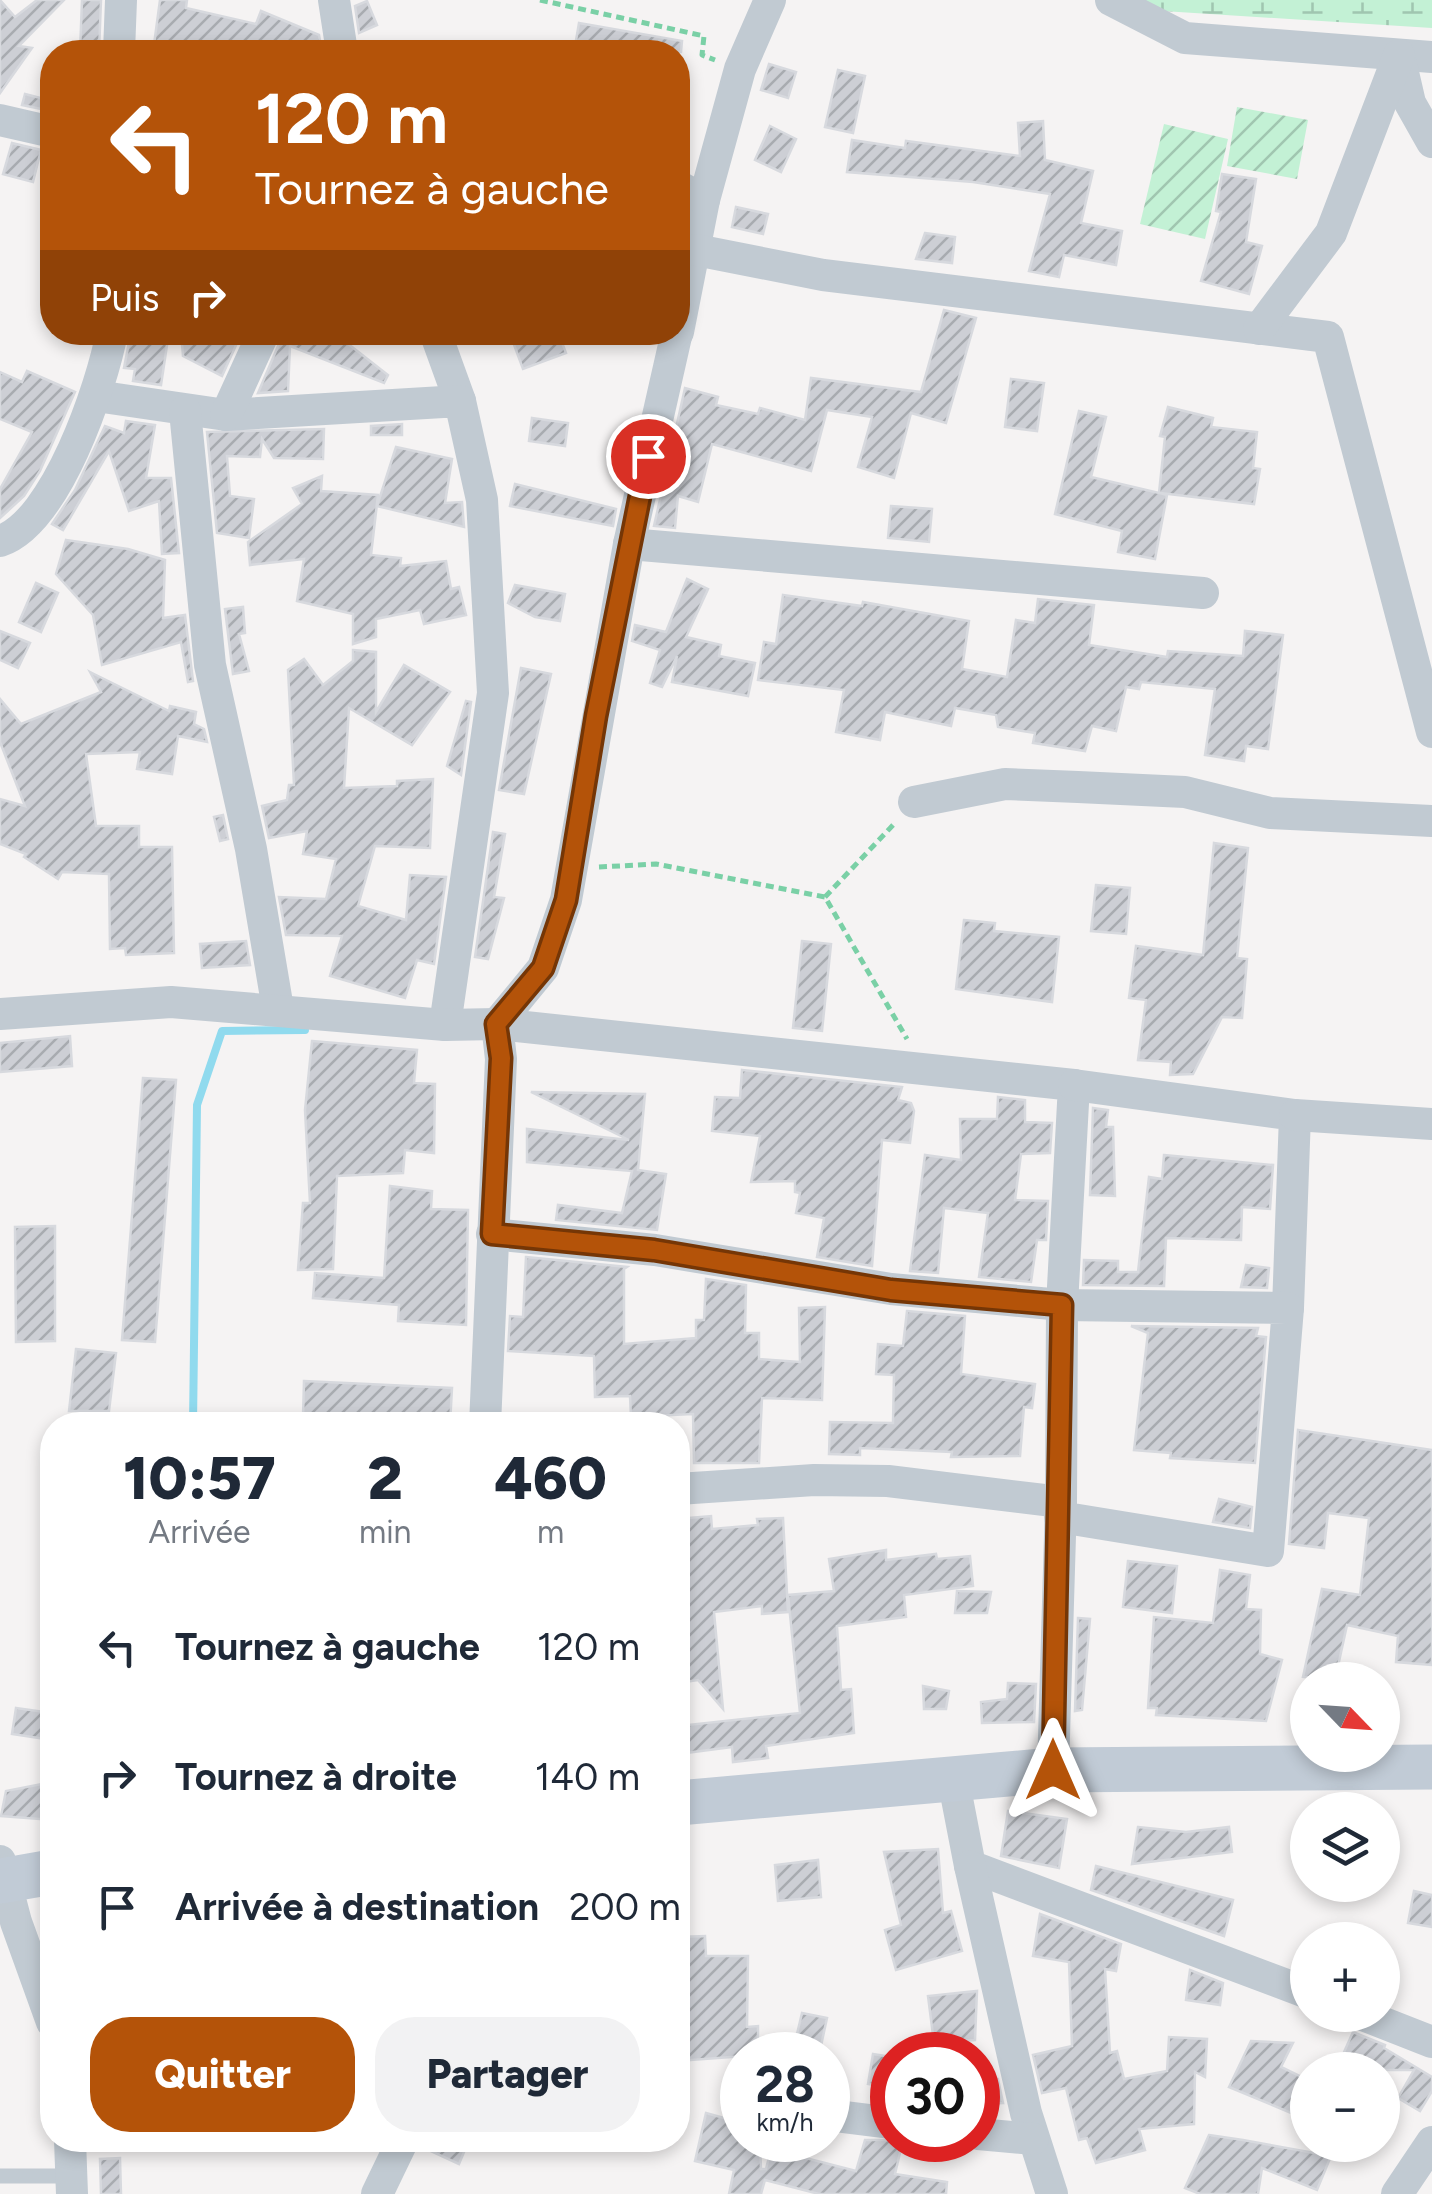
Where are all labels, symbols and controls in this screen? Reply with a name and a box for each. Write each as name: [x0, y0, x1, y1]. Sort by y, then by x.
text: 120 m: [255, 76, 448, 161]
icon: left: [90, 80, 220, 210]
text: Tournez à gauche: [255, 161, 609, 215]
icon: right: [180, 270, 235, 325]
text: Puis: [90, 275, 160, 321]
pin: [606, 414, 691, 499]
icon: arrive: [621, 429, 676, 484]
text: 10:57: [123, 1442, 276, 1514]
text: 2: [368, 1442, 403, 1514]
text: 460: [494, 1442, 607, 1514]
text: Arrivée: [148, 1513, 250, 1551]
text: min: [359, 1513, 411, 1551]
text: m: [537, 1513, 564, 1551]
icon: left: [90, 1620, 145, 1675]
text: Tournez à gauche: [175, 1624, 480, 1670]
text: 120 m: [537, 1624, 640, 1670]
north arrow: [1290, 1662, 1400, 1772]
map controls: [1290, 1662, 1400, 2162]
position arrow: [1001, 1718, 1105, 1822]
icon: right: [90, 1750, 145, 1805]
text: Tournez à droite: [175, 1754, 457, 1800]
text: 140 m: [535, 1754, 640, 1800]
button: layers: [1290, 1792, 1400, 1902]
icon: arrive: [90, 1880, 145, 1935]
text: Arrivée à destination: [175, 1884, 539, 1930]
text: 200 m: [569, 1884, 681, 1930]
button: +: [1290, 1922, 1400, 2032]
button: Quitter: [90, 2017, 355, 2132]
button: Partager: [375, 2017, 640, 2132]
speed limit sign: 30: [870, 2032, 1000, 2162]
button: −: [1290, 2052, 1400, 2162]
text: 28: [755, 2054, 815, 2115]
text: km/h: [756, 2107, 814, 2137]

